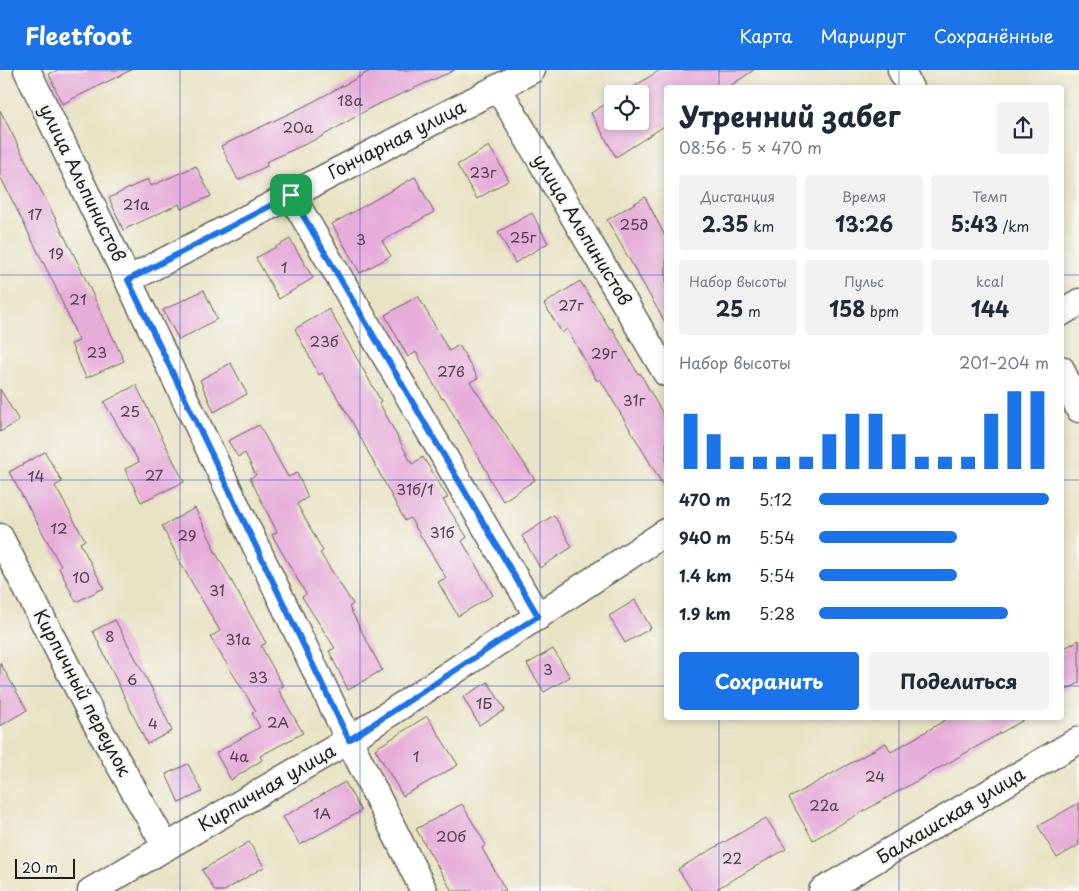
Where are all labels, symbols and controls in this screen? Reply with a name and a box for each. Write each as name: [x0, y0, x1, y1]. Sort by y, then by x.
text: Fleetfoot: [25, 17, 132, 53]
text: Карта: [740, 22, 792, 49]
text: Маршрут: [820, 22, 906, 49]
text: Сохранённые: [934, 22, 1054, 49]
map controls: [604, 85, 649, 130]
button: locate: [604, 85, 649, 130]
house number: 18а: [337, 88, 363, 111]
street label: Гончарная улица: [323, 92, 470, 185]
text: Утренний забег: [679, 94, 900, 137]
street label: улица Альпинистов: [33, 99, 133, 266]
button: share: [997, 102, 1049, 154]
house number: 20а: [283, 115, 314, 138]
text: 08:56 · 5 × 470 m: [679, 135, 822, 159]
street label: улица Альпинистов: [527, 148, 639, 310]
house number: 23г: [470, 160, 497, 183]
pin: [270, 174, 312, 216]
icon: arrive: [277, 181, 305, 209]
text: Дистанция: [701, 186, 775, 207]
text: Время: [842, 186, 886, 207]
text: Темп: [972, 186, 1008, 207]
house number: 21а: [123, 192, 150, 215]
house number: 17: [28, 202, 42, 225]
text: 2.35: [702, 207, 749, 239]
text: 13:26: [835, 207, 893, 239]
text: 5:43: [951, 207, 998, 239]
house number: 25д: [620, 212, 648, 235]
text: km: [749, 216, 774, 237]
text: /km: [998, 216, 1029, 237]
house number: 25г: [510, 225, 537, 248]
house number: 3: [356, 227, 366, 250]
house number: 19: [48, 241, 64, 264]
house number: 1: [281, 255, 287, 278]
text: Набор высоты: [689, 271, 787, 292]
text: Пульс: [844, 271, 884, 292]
text: kcal: [976, 271, 1004, 292]
house number: 21: [69, 287, 87, 310]
text: 25: [715, 292, 743, 324]
text: 158: [829, 292, 866, 324]
text: 144: [971, 292, 1009, 324]
house number: 27г: [558, 293, 584, 316]
text: m: [743, 301, 761, 322]
text: bpm: [866, 301, 899, 322]
house number: 23б: [309, 329, 339, 352]
house number: 23: [87, 340, 107, 363]
house number: 29г: [591, 341, 617, 364]
text: Набор высоты: [679, 350, 791, 374]
text: 201–204 m: [959, 350, 1049, 374]
house number: 27в: [437, 359, 465, 382]
house number: 31г: [623, 388, 646, 411]
house number: 25: [120, 399, 140, 422]
house number: 27: [145, 463, 164, 486]
house number: 14: [28, 464, 44, 487]
house number: 31б/1: [396, 477, 434, 500]
text: 470 m: [679, 487, 730, 511]
text: 5:12: [759, 487, 792, 511]
house number: 12: [50, 516, 68, 539]
house number: 31б: [430, 520, 455, 543]
house number: 29: [177, 523, 197, 546]
text: 940 m: [679, 525, 731, 549]
text: 5:54: [759, 525, 795, 549]
text: 1.4 km: [679, 563, 731, 587]
text: 5:54: [759, 563, 795, 587]
house number: 10: [72, 565, 90, 588]
house number: 31: [209, 578, 225, 601]
text: 1.9 km: [679, 601, 731, 625]
text: 5:28: [759, 601, 795, 625]
street label: Кирпичный переулок: [28, 604, 139, 781]
house number: 8: [105, 624, 115, 647]
house number: 31а: [225, 627, 251, 650]
button: Сохранить: [679, 652, 859, 710]
button: Поделиться: [869, 652, 1049, 710]
house number: 3: [543, 657, 553, 680]
house number: 33: [248, 665, 268, 688]
house number: 6: [127, 667, 137, 690]
house number: 1Б: [476, 691, 492, 714]
house number: 2А: [267, 710, 289, 733]
house number: 4: [148, 711, 158, 734]
street label: Кирпичная улица: [192, 736, 341, 837]
house number: 4а: [229, 744, 249, 767]
house number: 1: [413, 744, 419, 767]
street label: Балхашская улица: [871, 759, 1030, 870]
house number: 24: [865, 764, 885, 787]
house number: 22а: [809, 793, 839, 816]
house number: 1А: [313, 801, 331, 824]
house number: 20б: [436, 824, 466, 847]
house number: 22: [722, 846, 742, 869]
scale bar: [15, 856, 75, 879]
text: 20 m: [22, 857, 58, 878]

